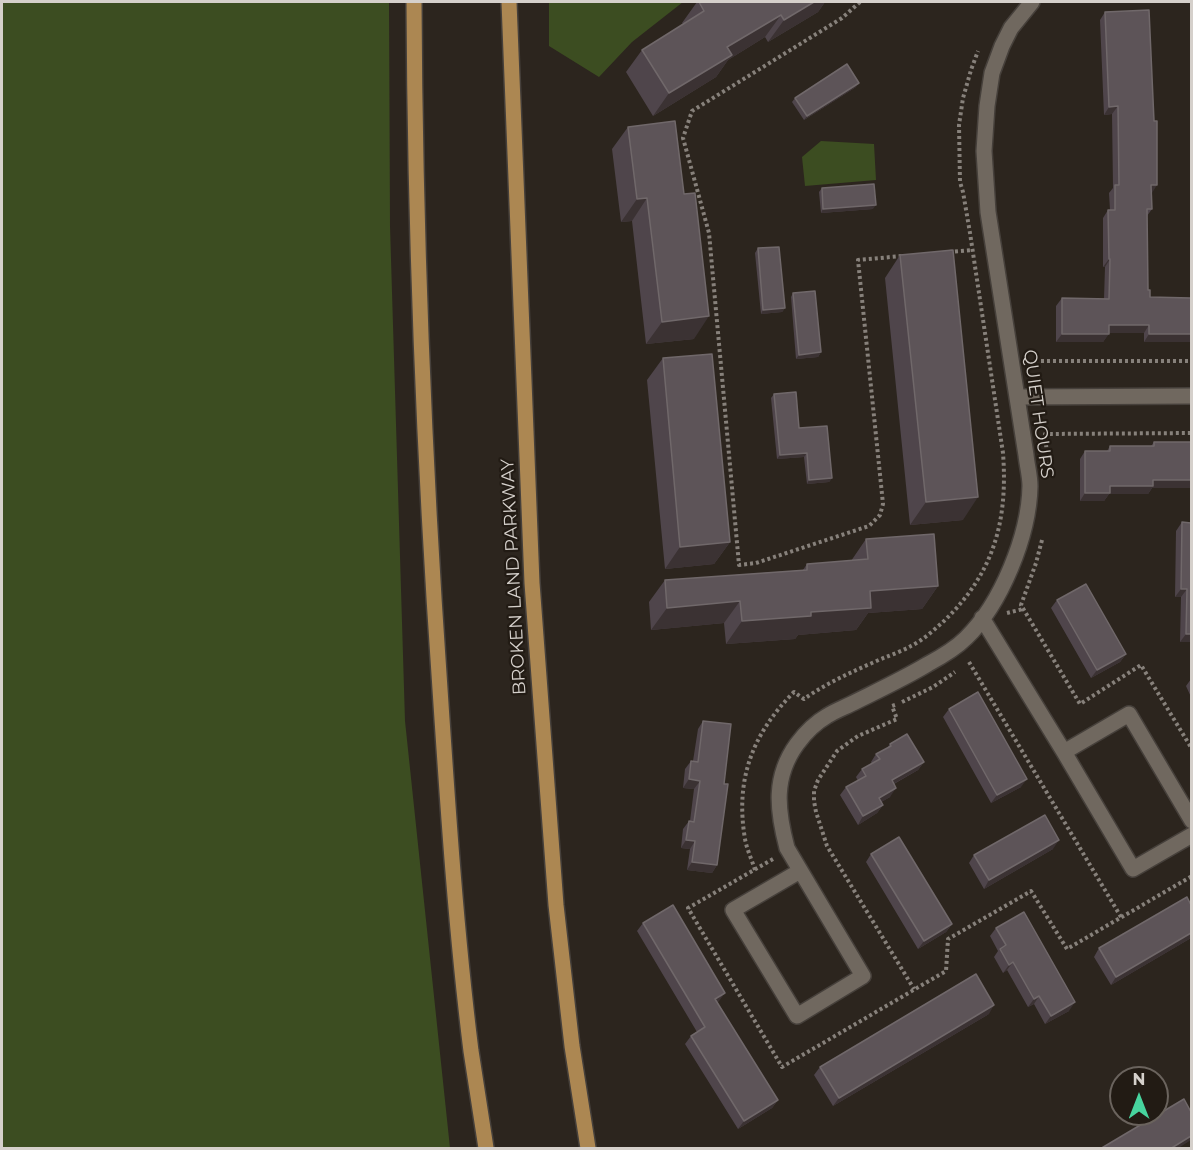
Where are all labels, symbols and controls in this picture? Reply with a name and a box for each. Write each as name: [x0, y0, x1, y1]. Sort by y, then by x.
street label: QUIET HOURS: [1018, 348, 1058, 480]
street label: BROKEN LAND PARKWAY: [497, 458, 531, 696]
north arrow: [1109, 1066, 1169, 1126]
text: N: [1133, 1070, 1145, 1089]

